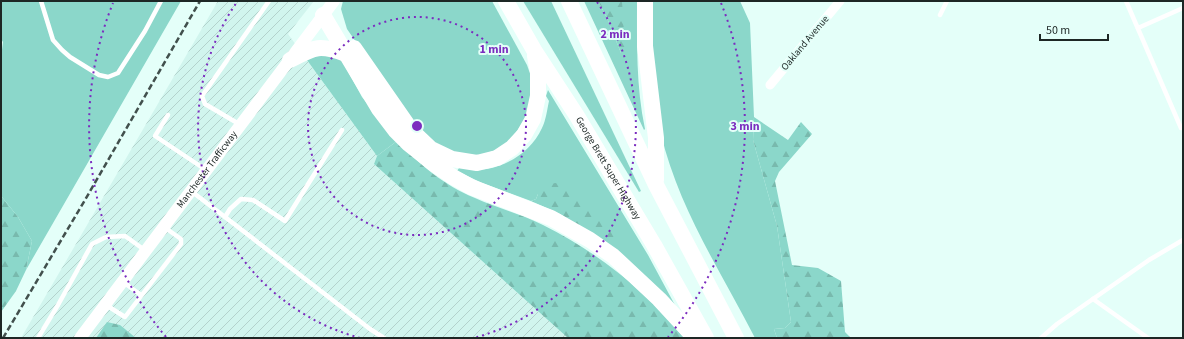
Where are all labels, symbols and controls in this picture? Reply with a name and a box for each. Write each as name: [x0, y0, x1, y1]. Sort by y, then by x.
street label: Oakland Avenue: [778, 12, 832, 74]
scale bar: [1040, 16, 1108, 42]
text: 50 m: [1046, 22, 1070, 39]
text: 2 min: [600, 26, 630, 43]
text: 1 min: [479, 41, 509, 58]
street label: George Brett Super Highway: [572, 114, 644, 223]
text: 3 min: [730, 118, 760, 135]
centre of rings: [410, 119, 424, 133]
street label: Manchester Trafficway: [173, 128, 241, 211]

